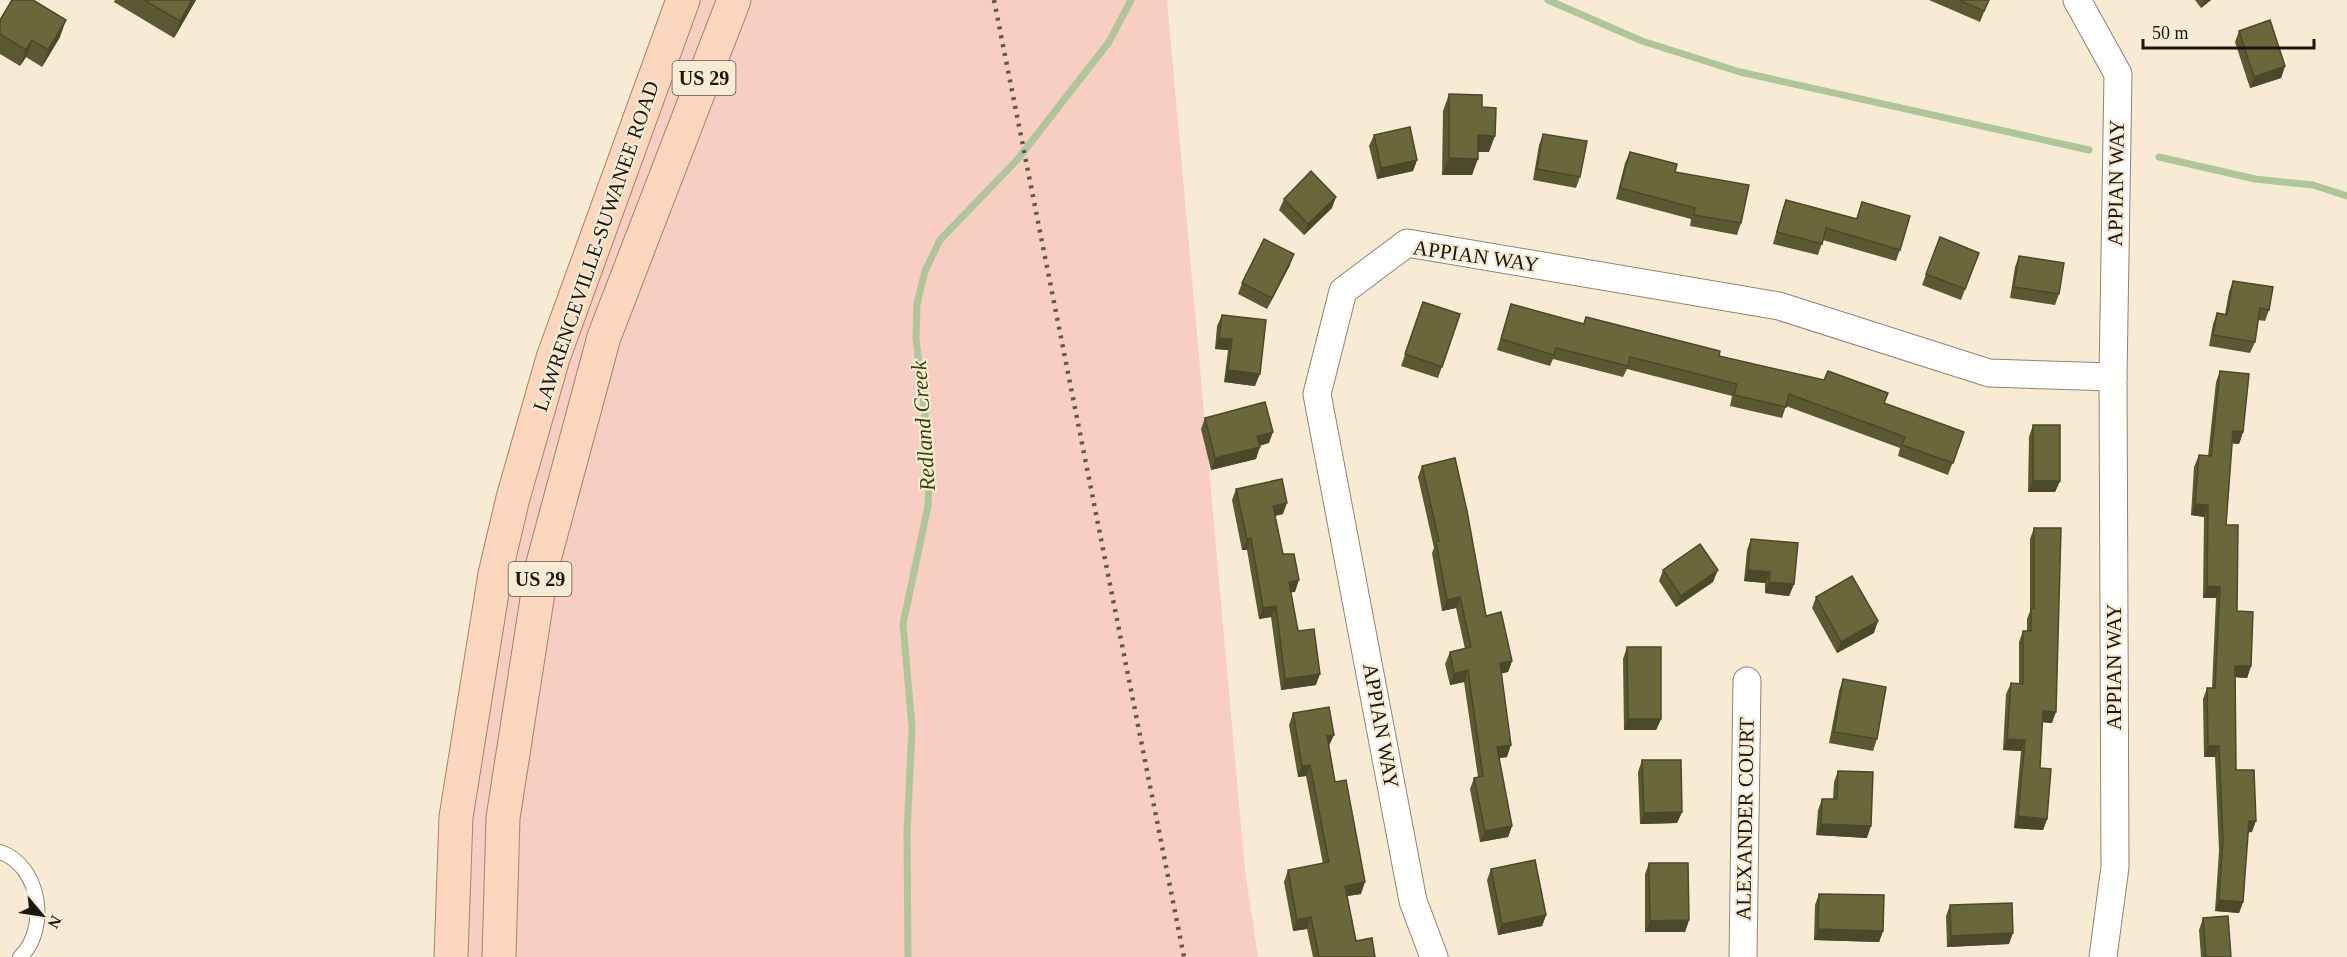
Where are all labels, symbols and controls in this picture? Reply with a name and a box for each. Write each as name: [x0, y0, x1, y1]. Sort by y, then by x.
scale bar: [2143, 12, 2314, 50]
text: 50 m: [2152, 23, 2189, 43]
road number: US 29: [672, 61, 736, 95]
street label: LAWRENCEVILLE-SUWANEE ROAD: [528, 78, 664, 414]
street label: APPIAN WAY: [2103, 119, 2129, 247]
street label: APPIAN WAY: [1412, 235, 1540, 277]
water label: Redland Creek: [906, 359, 940, 493]
road number: US 29: [508, 562, 572, 596]
street label: APPIAN WAY: [2102, 604, 2126, 730]
street label: APPIAN WAY: [1358, 662, 1404, 790]
street label: ALEXANDER COURT: [1731, 717, 1759, 921]
north arrow: [12, 885, 72, 945]
text: N: [44, 913, 65, 932]

